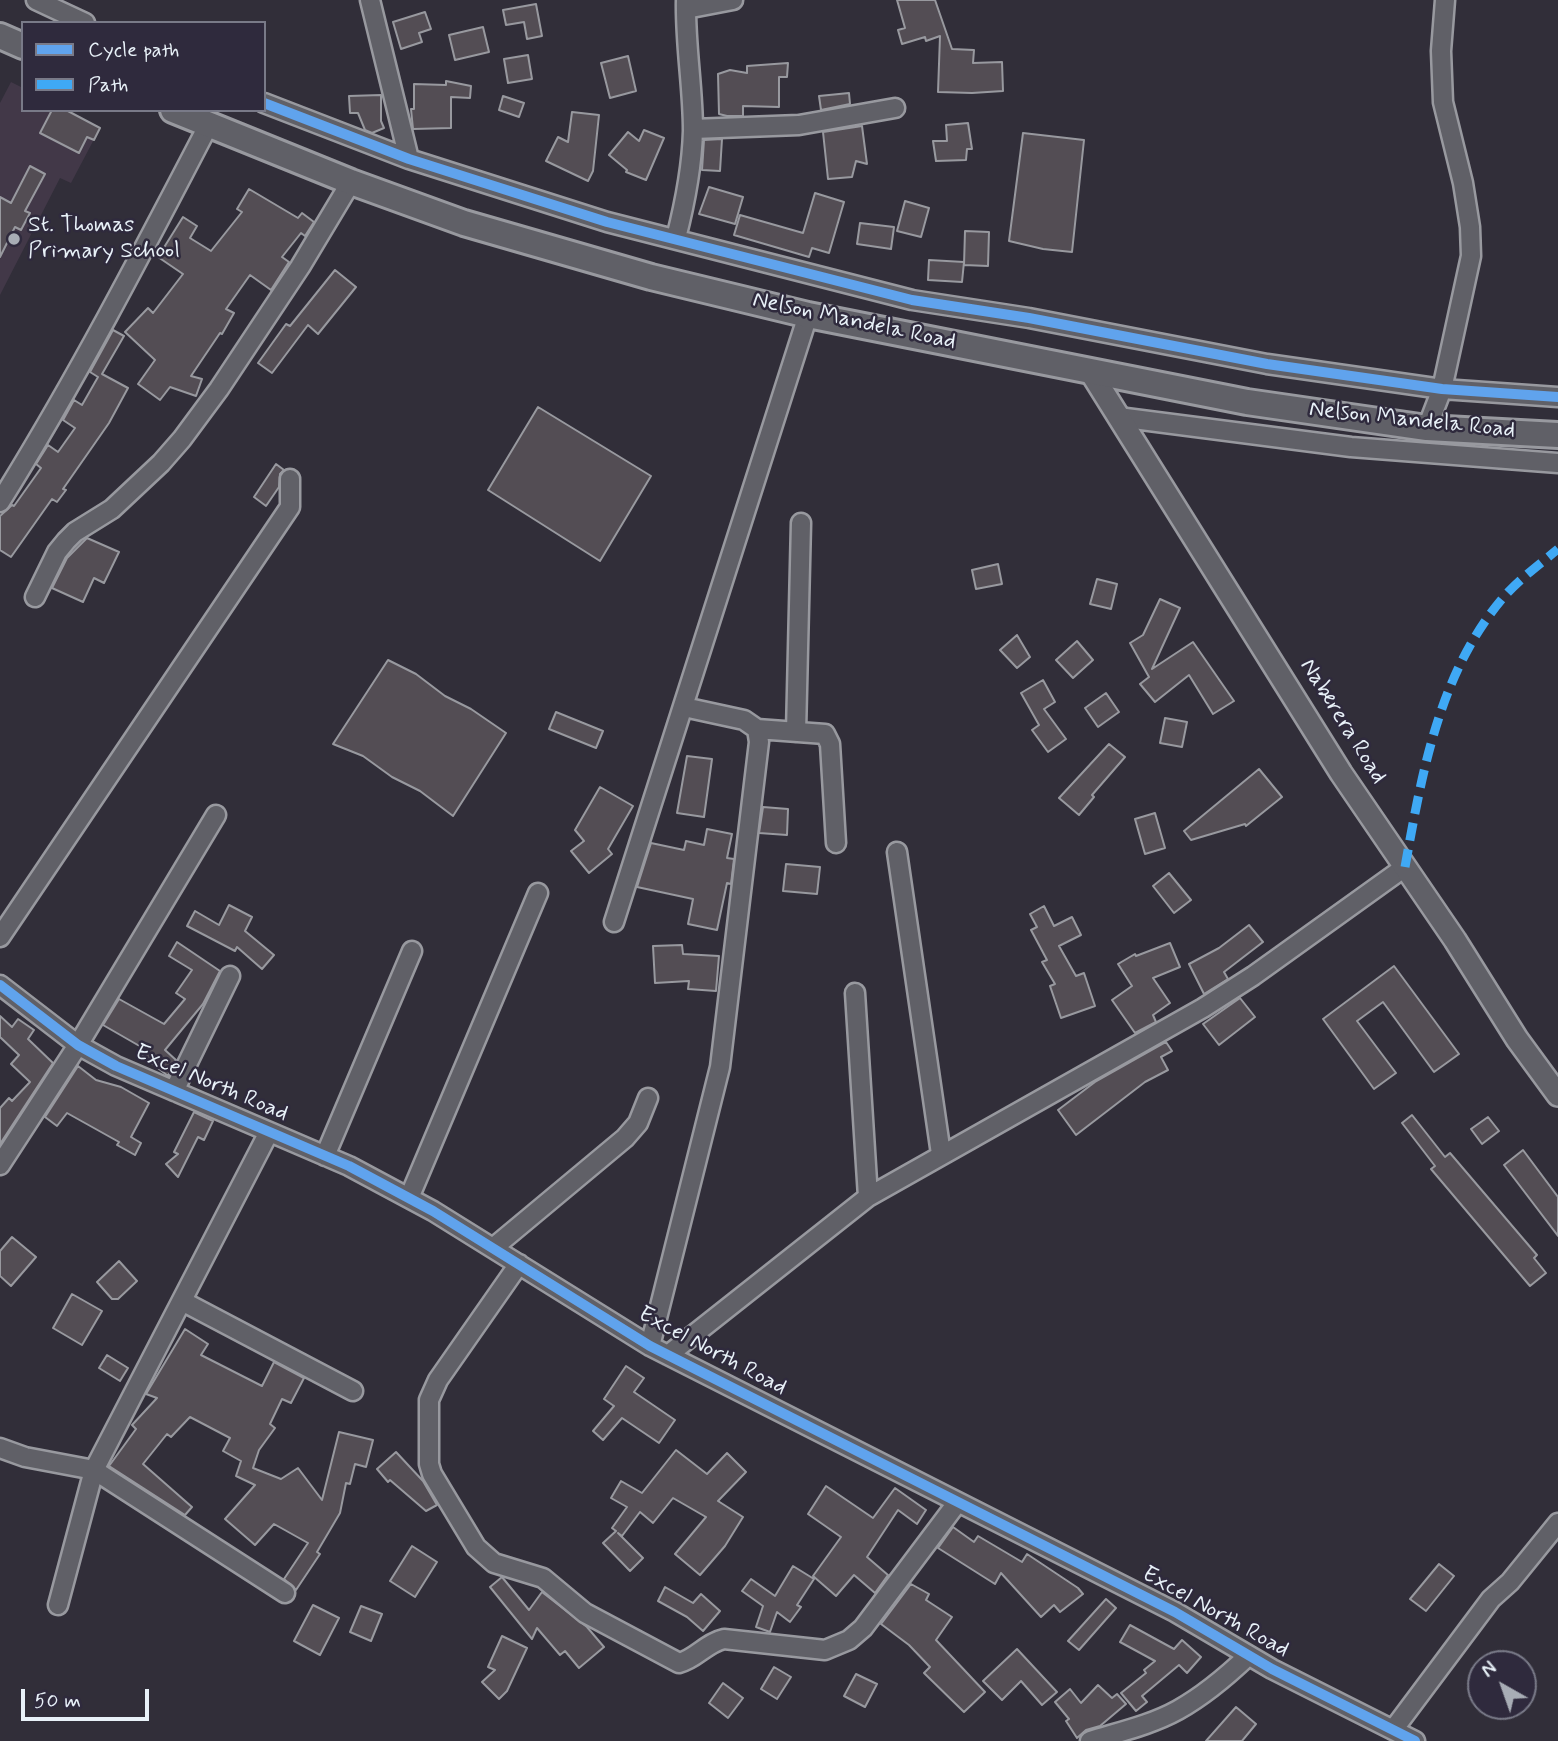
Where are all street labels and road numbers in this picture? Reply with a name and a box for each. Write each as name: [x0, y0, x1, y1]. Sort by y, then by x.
street label: Nelson Mandela Road: [750, 287, 958, 357]
street label: Nelson Mandela Road: [1308, 396, 1516, 446]
street label: Naberera Road: [1293, 654, 1391, 790]
street label: Excel North Road: [130, 1039, 292, 1129]
street label: Excel North Road: [633, 1301, 791, 1403]
street label: Excel North Road: [1137, 1561, 1293, 1665]

